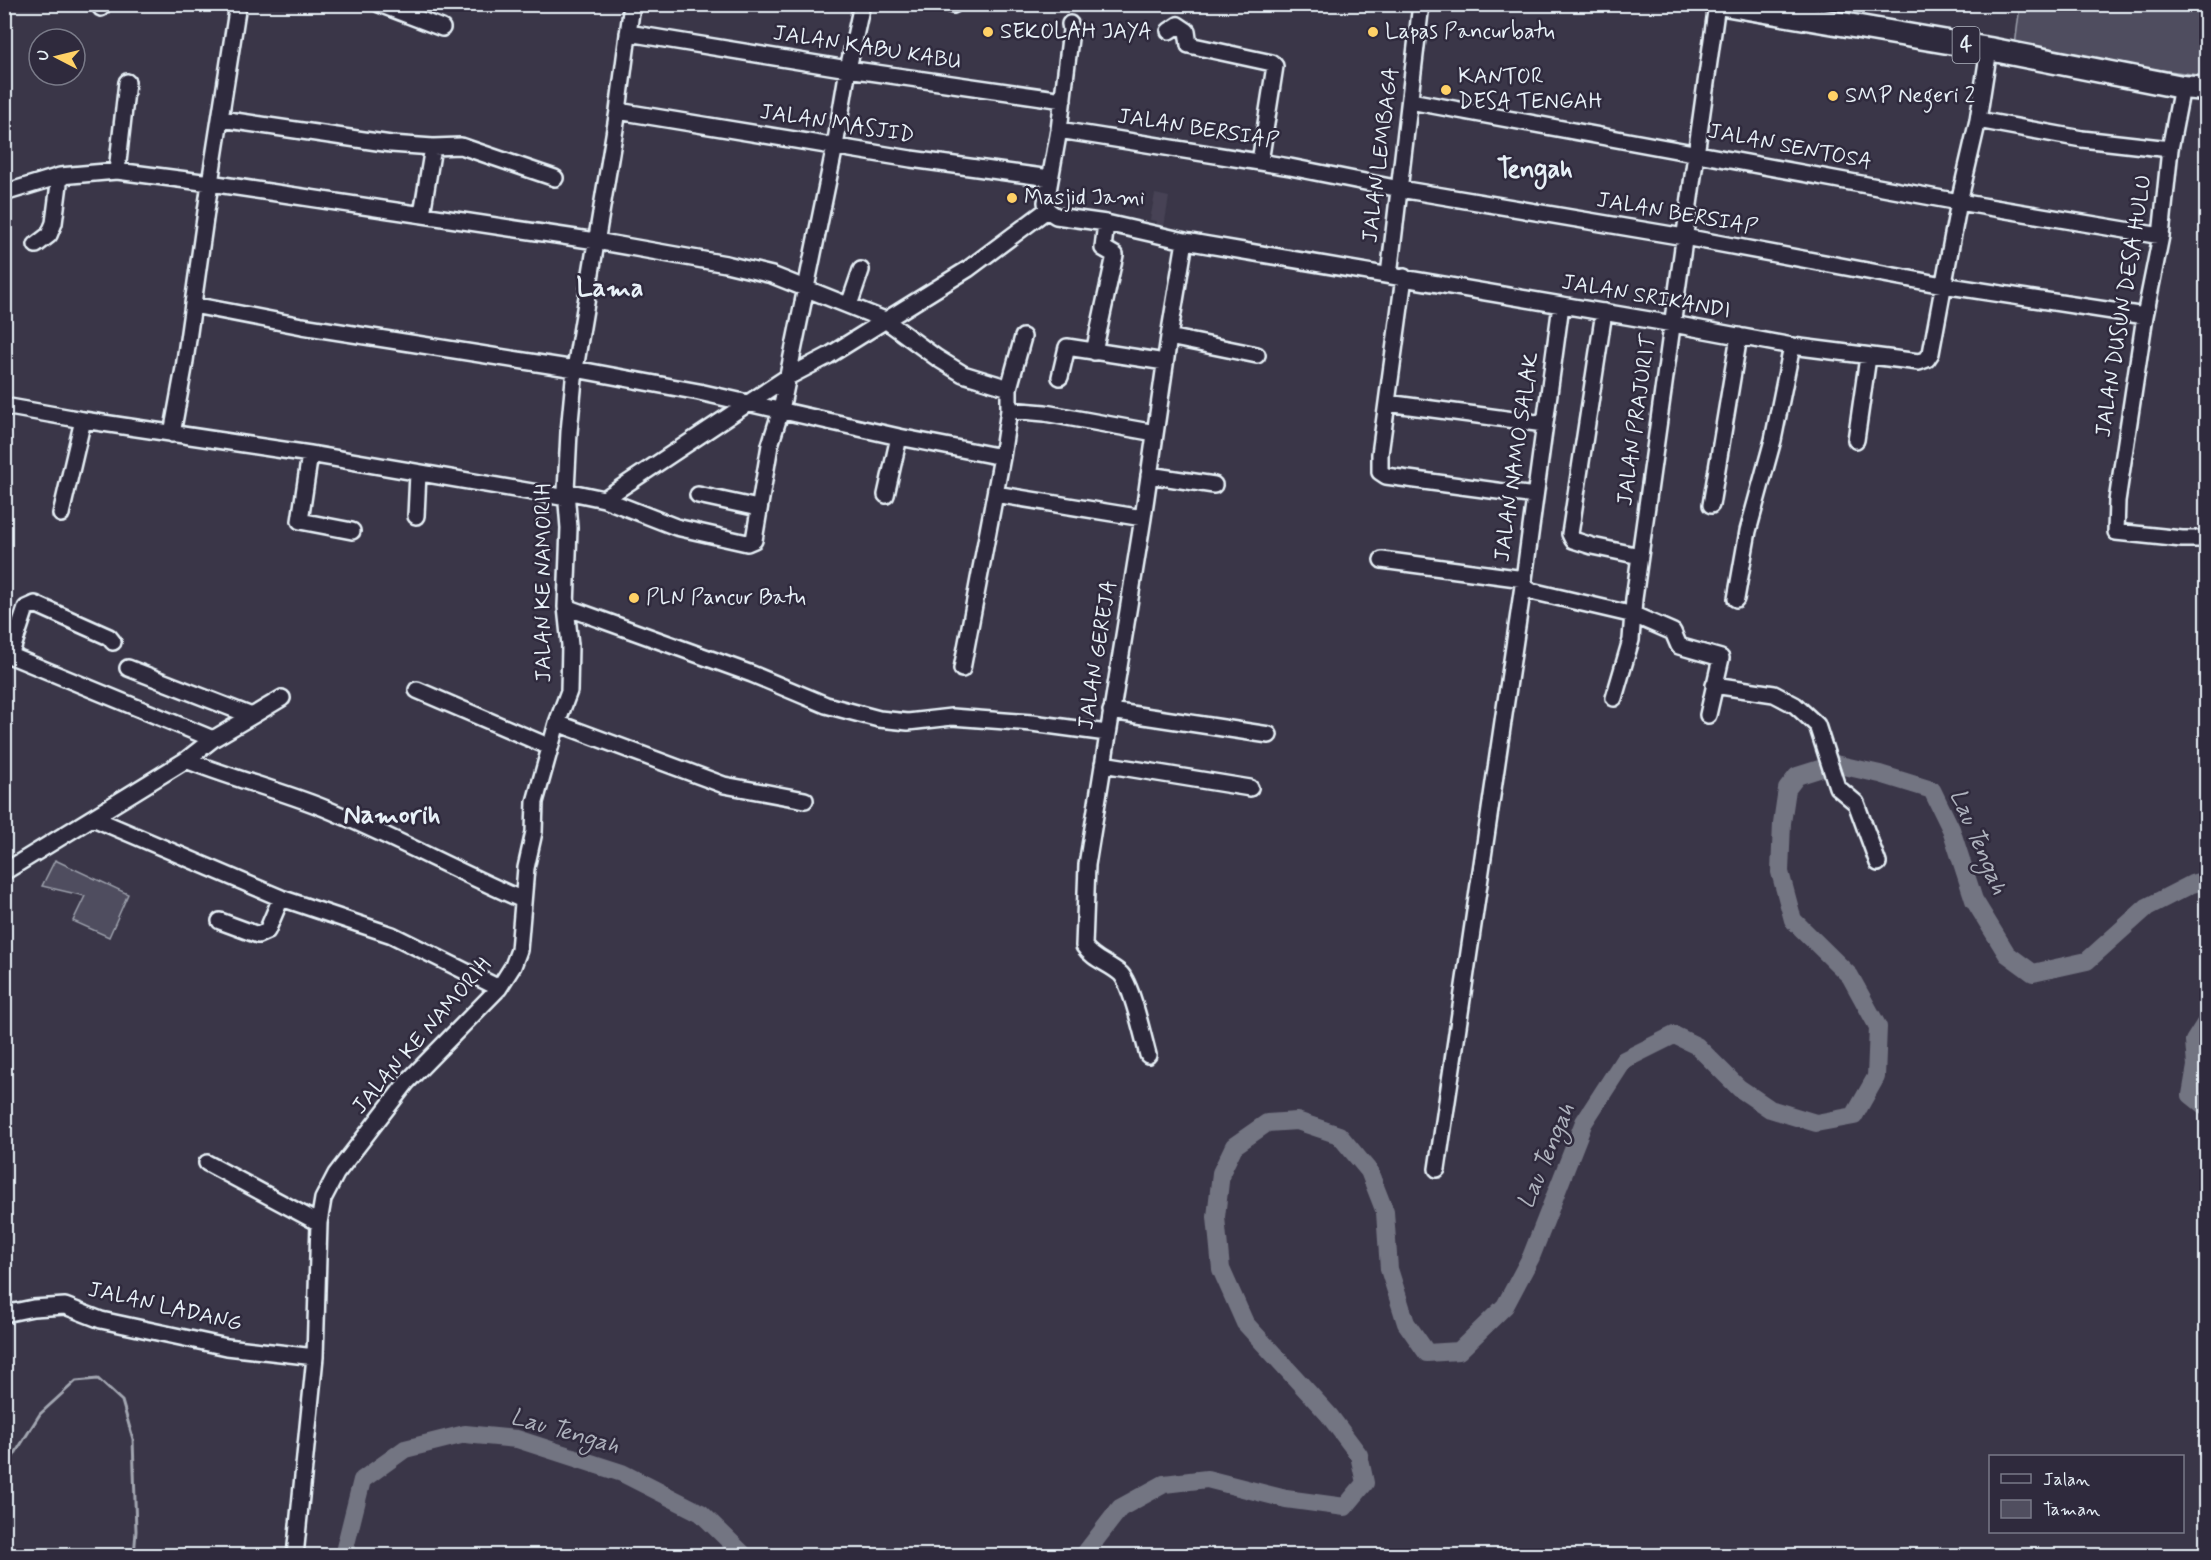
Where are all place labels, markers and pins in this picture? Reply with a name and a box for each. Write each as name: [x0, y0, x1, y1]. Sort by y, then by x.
place label: SEKOLAH JAYA: [1000, 18, 1152, 46]
place label: Lapas Pancurbatu: [1385, 18, 1555, 46]
marker: SEKOLAH JAYA: [981, 25, 995, 39]
marker: Lapas Pancurbatu: [1366, 25, 1380, 39]
place label: KANTOR DESA TENGAH: [1458, 63, 1602, 116]
place label: SMP Negeri 2: [1845, 82, 1975, 113]
marker: KANTOR DESA TENGAH: [1439, 83, 1453, 97]
marker: SMP Negeri 2: [1826, 89, 1840, 103]
place label: Masjid Jami: [1024, 184, 1145, 212]
marker: Masjid Jami: [1005, 191, 1019, 205]
place label: PLN Pancur Batu: [646, 584, 806, 612]
marker: PLN Pancur Batu: [627, 591, 641, 605]

